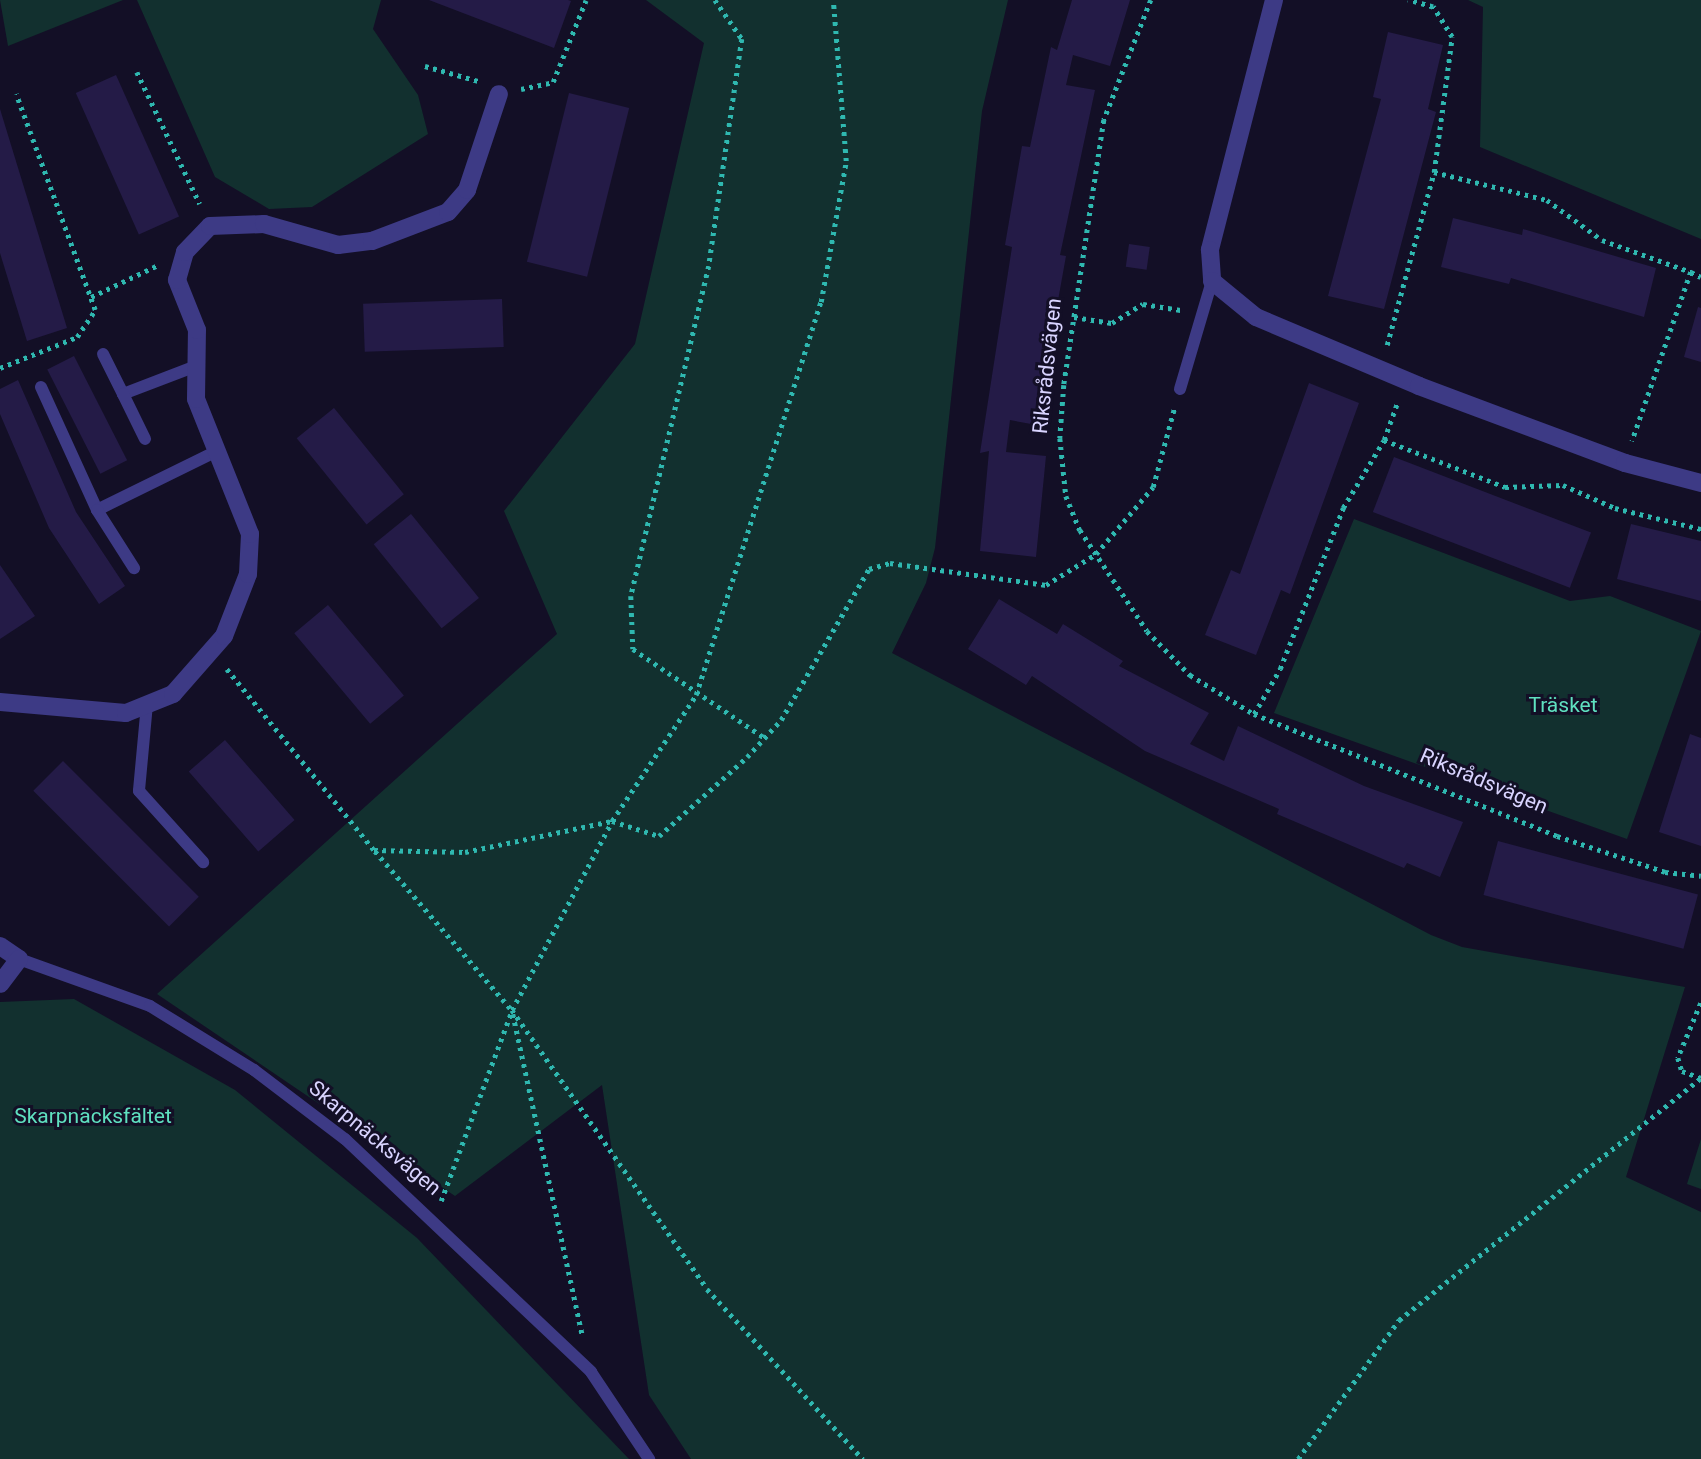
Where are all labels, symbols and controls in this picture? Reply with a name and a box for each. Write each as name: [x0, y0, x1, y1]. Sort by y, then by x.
street label: Riksrådsvägen: [1027, 297, 1067, 435]
park label: Träsket: [1528, 692, 1598, 718]
street label: Riksrådsvägen: [1416, 743, 1552, 819]
street label: Skarpnäcksvägen: [304, 1075, 446, 1201]
park label: Skarpnäcksfältet: [14, 1103, 172, 1129]

